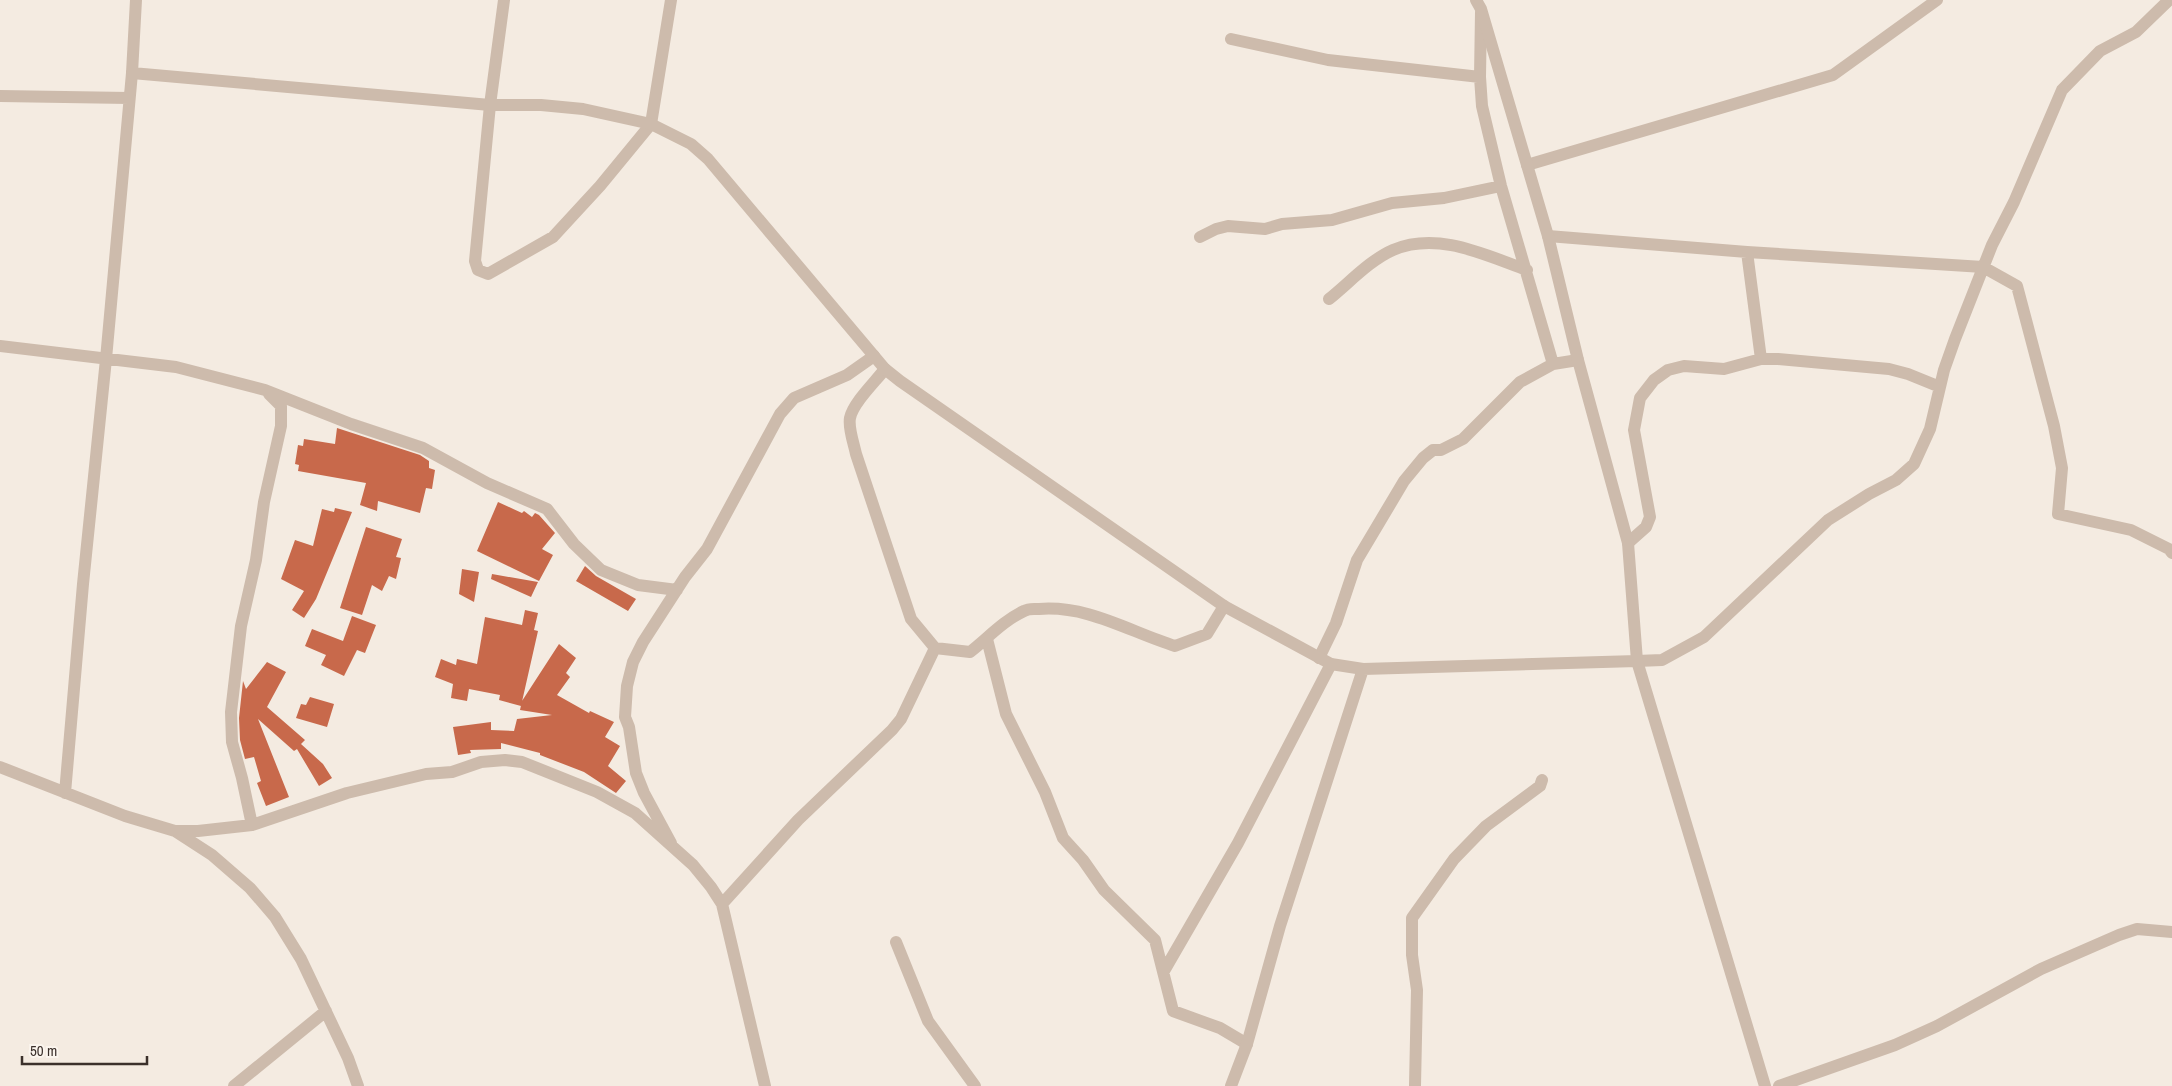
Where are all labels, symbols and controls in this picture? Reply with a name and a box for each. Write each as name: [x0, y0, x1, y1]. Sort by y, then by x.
scale bar: [22, 1034, 148, 1066]
text: 50 m: [30, 1040, 57, 1061]

